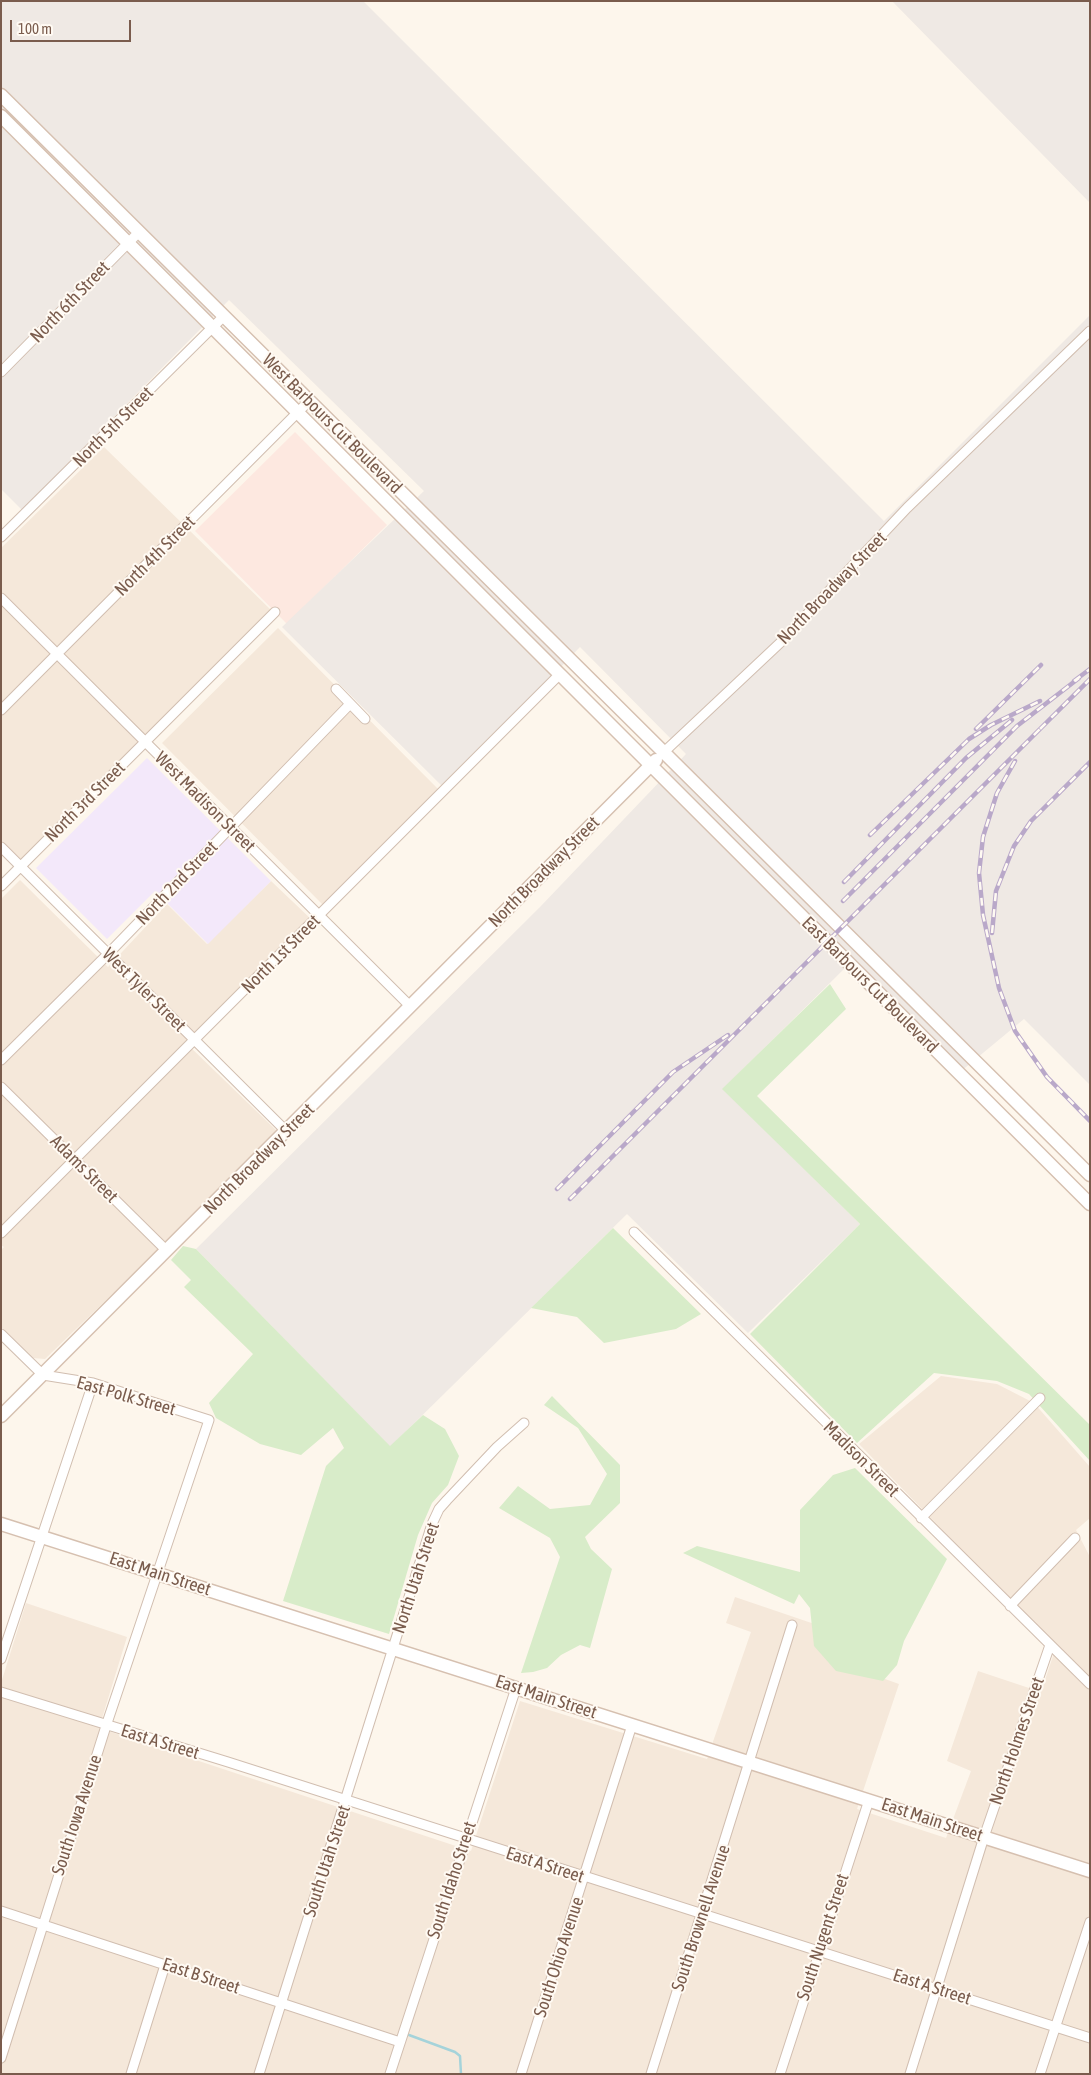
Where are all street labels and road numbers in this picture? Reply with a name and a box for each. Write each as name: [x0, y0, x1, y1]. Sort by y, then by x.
street label: North 6th Street: [26, 257, 114, 347]
street label: West Barbours Cut Boulevard: [258, 350, 406, 498]
street label: North 5th Street: [68, 382, 158, 472]
street label: North 4th Street: [110, 511, 200, 601]
street label: North Broadway Street: [773, 527, 891, 649]
street label: West Madison Street: [150, 747, 260, 857]
street label: North 3rd Street: [40, 757, 130, 847]
street label: North Broadway Street: [484, 812, 604, 932]
street label: North 2nd Street: [132, 837, 222, 929]
street label: North 1st Street: [237, 910, 325, 998]
street label: East Barbours Cut Boulevard: [797, 912, 943, 1058]
street label: West Tyler Street: [98, 944, 190, 1036]
street label: North Broadway Street: [199, 1099, 319, 1219]
street label: Adams Street: [46, 1131, 122, 1207]
street label: East Polk Street: [74, 1372, 178, 1420]
street label: Madison Street: [819, 1417, 903, 1501]
street label: North Utah Street: [388, 1520, 444, 1636]
street label: East Main Street: [107, 1547, 213, 1601]
street label: East Main Street: [493, 1670, 599, 1724]
street label: North Holmes Street: [985, 1674, 1049, 1808]
street label: East A Street: [118, 1720, 202, 1764]
street label: South Iowa Avenue: [47, 1752, 107, 1878]
street label: East Main Street: [879, 1793, 985, 1847]
street label: South Utah Street: [299, 1803, 355, 1919]
street label: South Idaho Street: [423, 1819, 481, 1941]
street label: East A Street: [503, 1842, 587, 1888]
street label: South Brownell Avenue: [667, 1842, 735, 1994]
street label: South Nugent Street: [792, 1871, 854, 2003]
street label: South Ohio Avenue: [529, 1894, 589, 2020]
street label: East B Street: [159, 1953, 243, 1999]
street label: East A Street: [890, 1964, 974, 2010]

